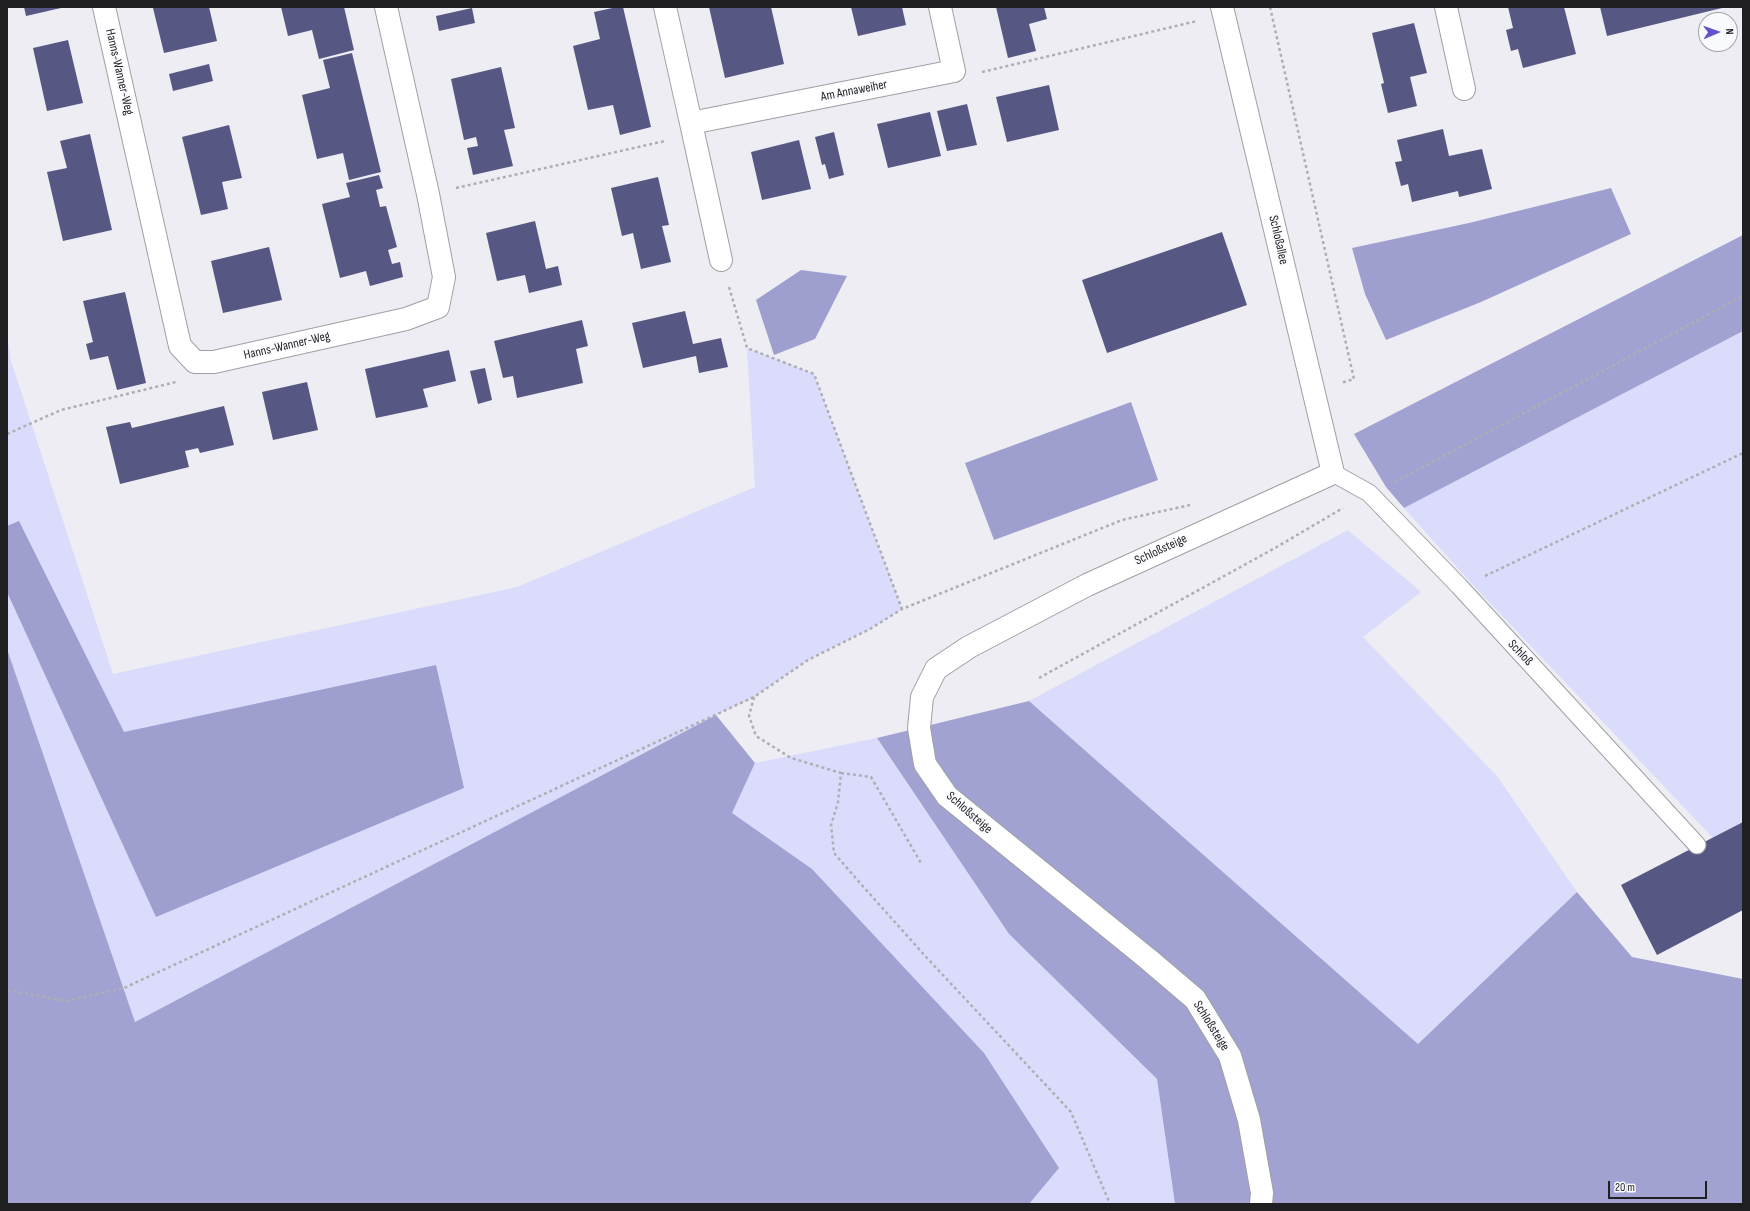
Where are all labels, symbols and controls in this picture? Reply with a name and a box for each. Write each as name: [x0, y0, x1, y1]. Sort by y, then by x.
north arrow: [1698, 12, 1738, 52]
street label: Hanns-Wanner-Weg: [101, 27, 137, 117]
text: N: [1723, 28, 1736, 35]
street label: Am Annaweiher: [819, 77, 889, 105]
street label: Schloßallee: [1265, 214, 1291, 266]
street label: Hanns-Wanner-Weg: [242, 328, 332, 364]
street label: Schloßsteige: [1132, 531, 1190, 569]
street label: Schloß: [1504, 637, 1536, 669]
street label: Schloßsteige: [943, 789, 995, 837]
street label: Schloßsteige: [1190, 998, 1232, 1054]
scale bar: [1610, 1173, 1709, 1199]
text: 20 m: [1615, 1180, 1635, 1195]

